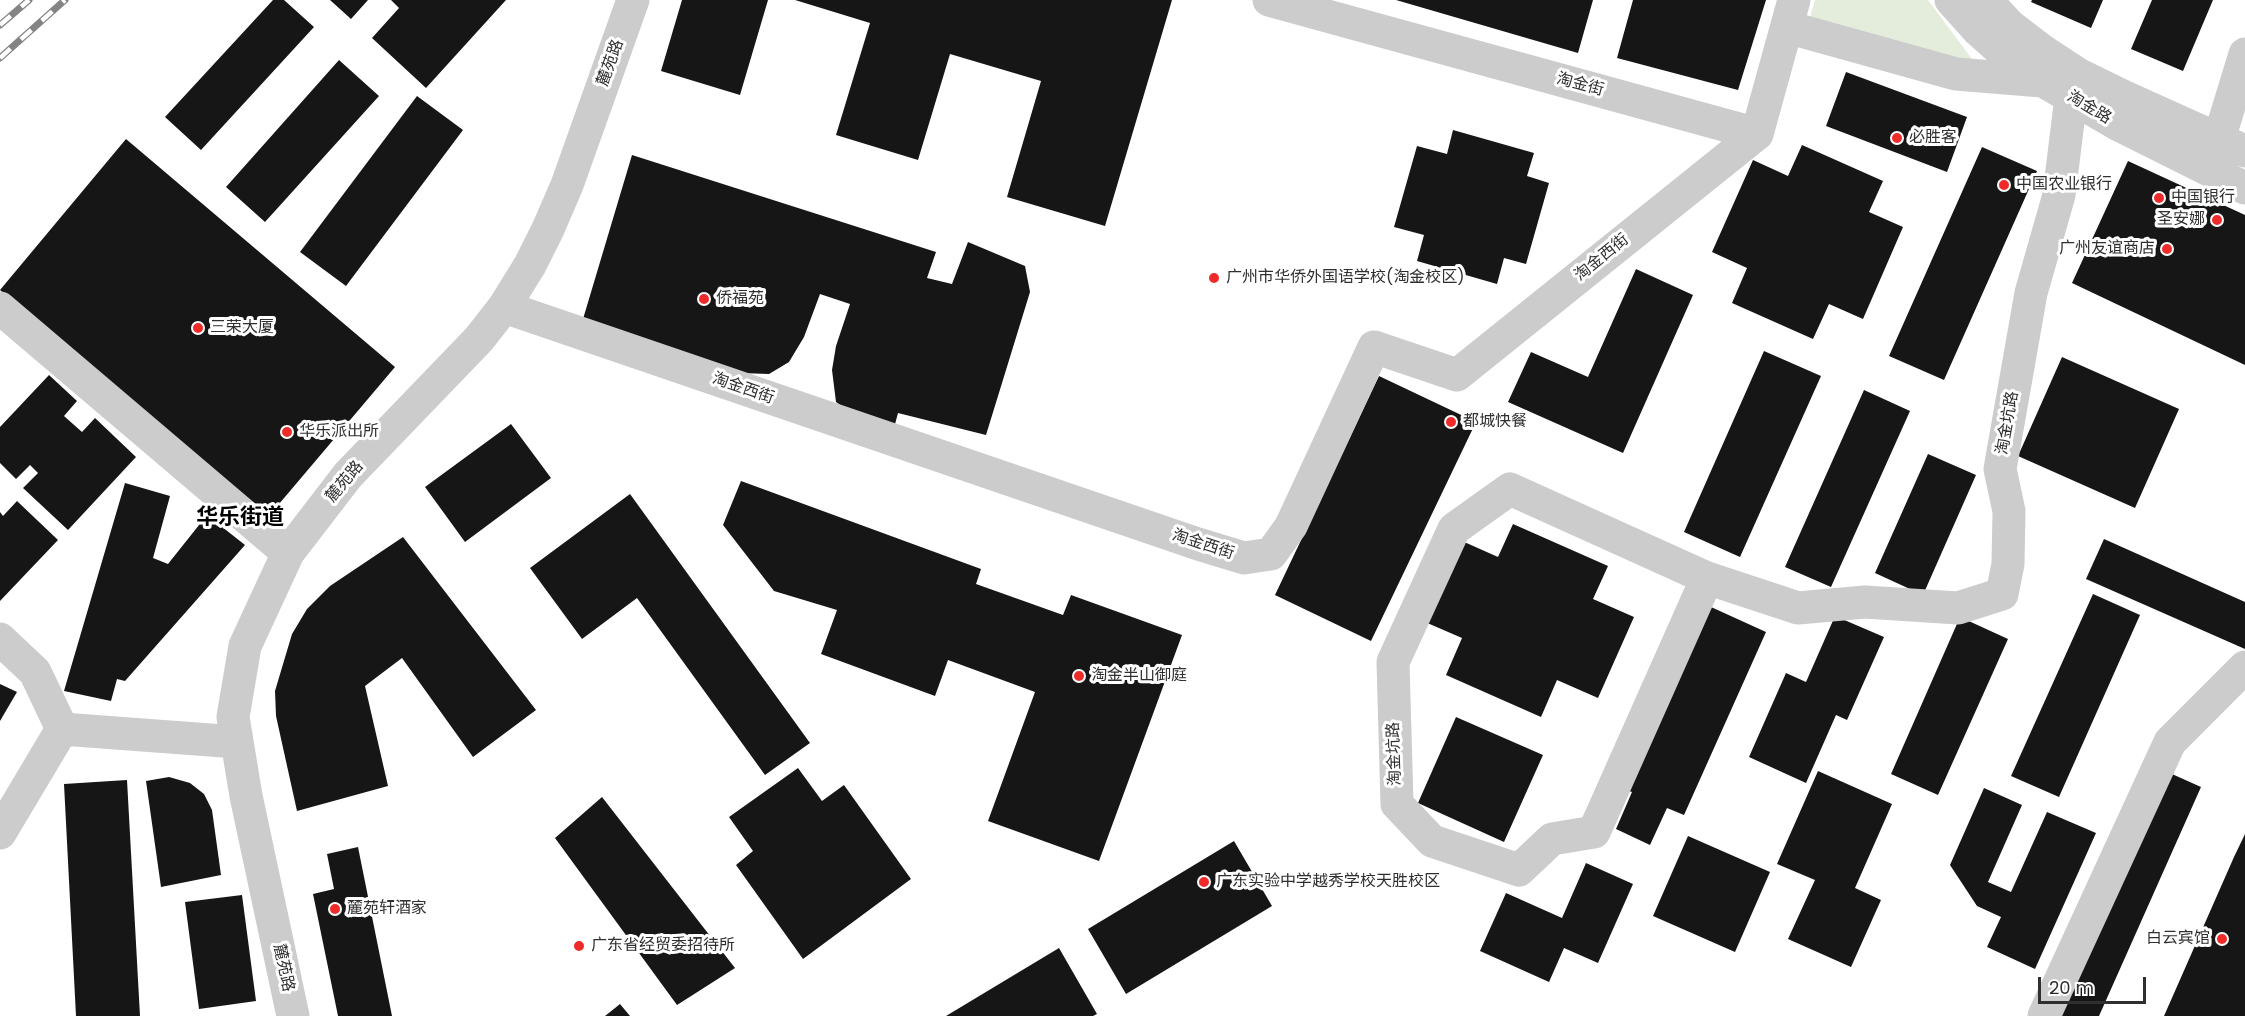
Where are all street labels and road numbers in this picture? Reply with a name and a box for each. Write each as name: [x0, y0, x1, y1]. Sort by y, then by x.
street label: 麓苑路: [594, 37, 628, 89]
street label: 淘金街: [1554, 70, 1606, 100]
street label: 淘金路: [2063, 87, 2115, 129]
street label: 淘金西街: [1571, 230, 1633, 286]
street label: 淘金西街: [710, 370, 776, 408]
street label: 淘金坑路: [1993, 390, 2023, 456]
street label: 麓苑路: [322, 457, 368, 507]
street label: 淘金西街: [1170, 526, 1236, 564]
street label: 淘金坑路: [1384, 722, 1406, 786]
street label: 麓苑路: [269, 943, 297, 993]

